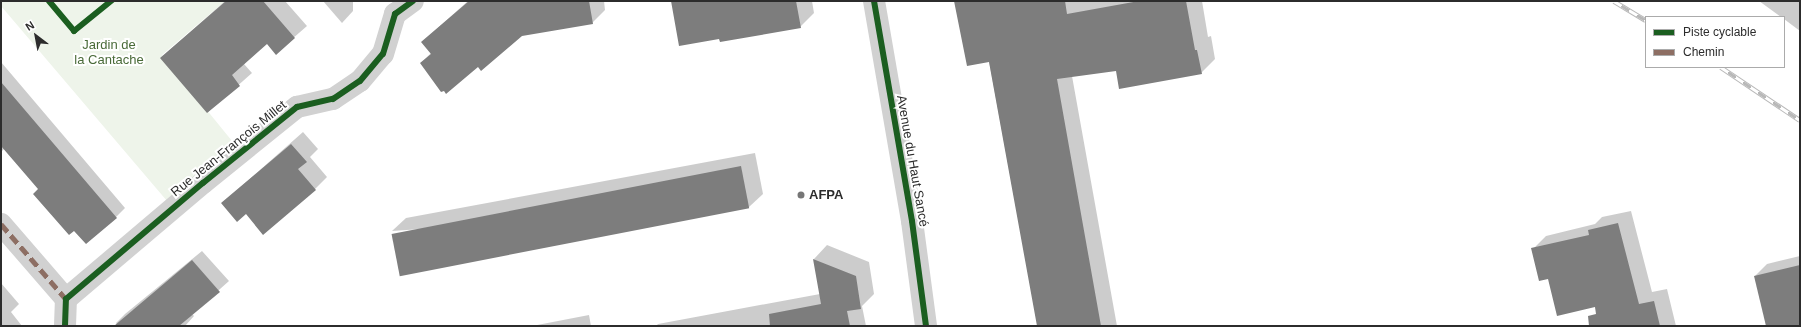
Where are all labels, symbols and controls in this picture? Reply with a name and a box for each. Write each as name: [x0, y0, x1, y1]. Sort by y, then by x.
north arrow: [16, 16, 56, 56]
legend: [1645, 16, 1785, 68]
text: N: [23, 19, 36, 33]
text: Piste cyclable: [1683, 25, 1756, 39]
park label: Jardin de la Cantache: [74, 38, 144, 69]
text: Chemin: [1683, 45, 1724, 59]
street label: Avenue du Haut Sancé: [893, 94, 931, 228]
street label: Rue Jean-François Millet: [168, 98, 290, 200]
place label: AFPA: [809, 187, 843, 203]
marker: AFPA: [796, 190, 806, 200]

